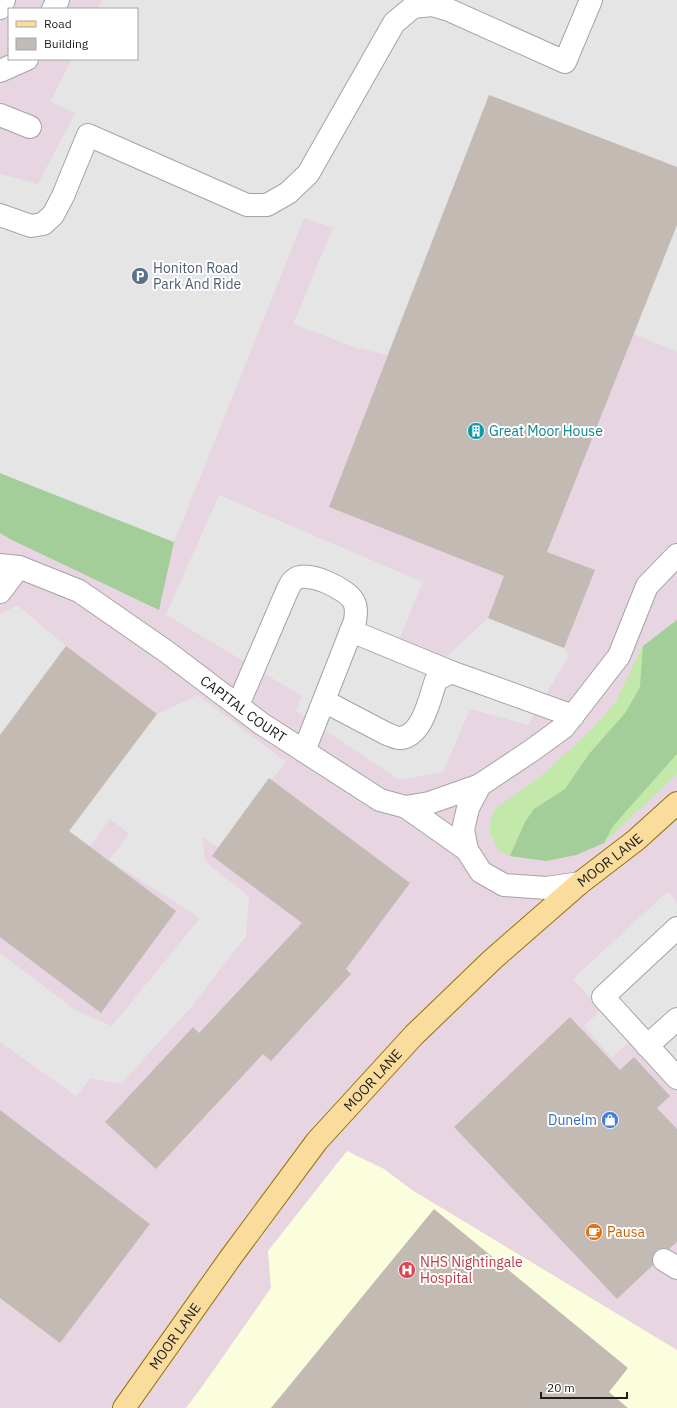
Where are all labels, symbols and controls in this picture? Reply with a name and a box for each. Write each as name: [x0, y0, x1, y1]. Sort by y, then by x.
legend: [8, 8, 138, 60]
text: Road: [44, 16, 72, 31]
text: Building: [44, 36, 89, 51]
place label: Honiton Road Park And Ride: [153, 259, 242, 293]
parking icon: Honiton Road Park And Ride: [130, 266, 150, 286]
building icon: Great Moor House: [466, 421, 486, 441]
place label: Great Moor House: [489, 422, 603, 440]
street label: CAPITAL COURT: [197, 671, 290, 746]
street label: MOOR LANE: [574, 829, 646, 891]
street label: MOOR LANE: [340, 1045, 406, 1115]
shop icon: Dunelm: [600, 1110, 620, 1130]
place label: Dunelm: [548, 1111, 597, 1129]
cafe icon: Pausa: [584, 1222, 604, 1242]
place label: Pausa: [607, 1223, 646, 1241]
place label: NHS Nightingale Hospital: [420, 1253, 523, 1287]
hospital icon: NHS Nightingale Hospital: [397, 1260, 417, 1280]
street label: MOOR LANE: [145, 1299, 205, 1373]
scale bar: [541, 1374, 627, 1400]
text: 20 m: [547, 1380, 575, 1395]

